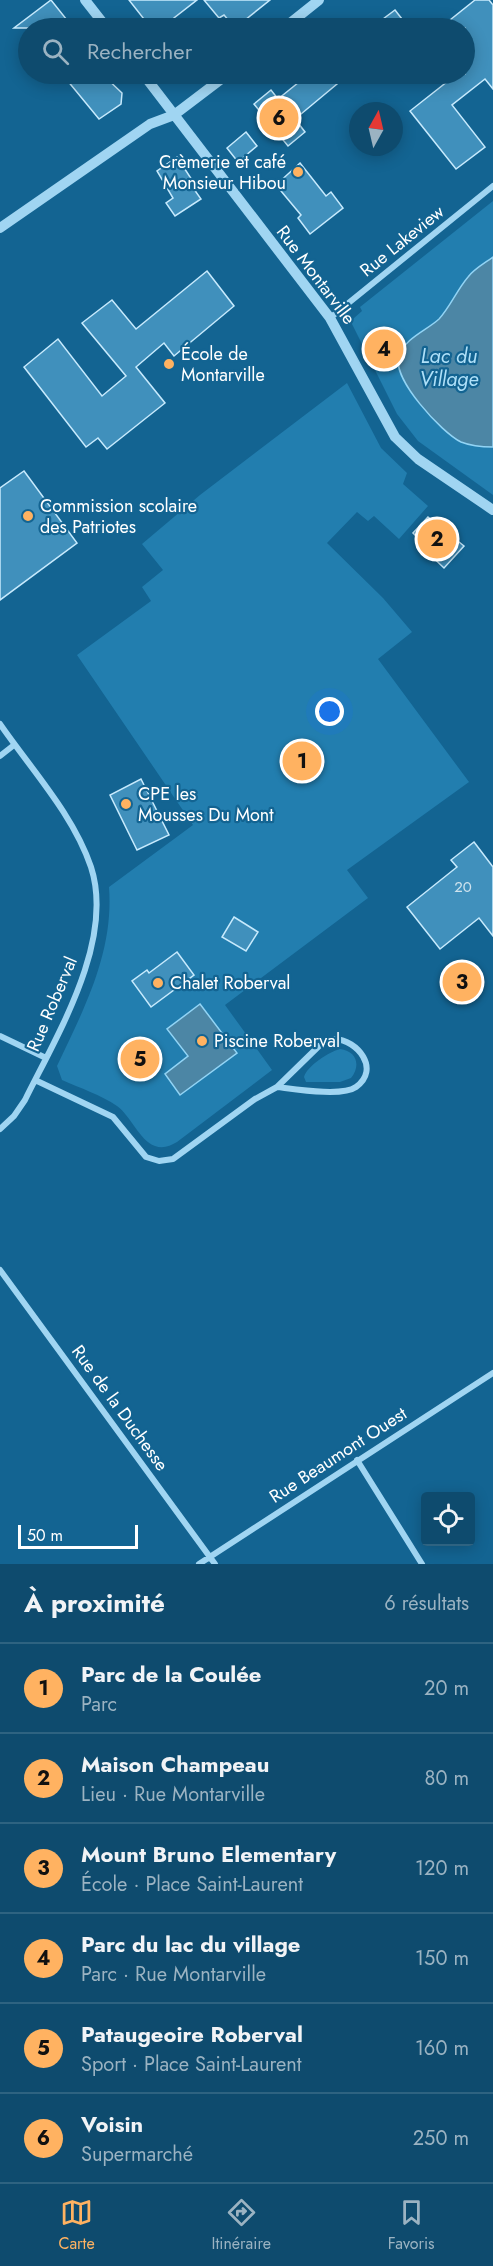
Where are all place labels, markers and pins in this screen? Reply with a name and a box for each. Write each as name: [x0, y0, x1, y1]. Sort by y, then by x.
pin: 6: [260, 96, 298, 140]
place label: Crèmerie et café Monsieur Hibou: [159, 149, 286, 196]
marker: Crèmerie et café Monsieur Hibou: [291, 165, 305, 179]
pin: 4: [364, 326, 404, 372]
place label: École de Montarville: [181, 341, 265, 388]
marker: École de Montarville: [162, 357, 176, 371]
place label: Commission scolaire des Patriotes: [40, 493, 197, 540]
marker: Commission scolaire des Patriotes: [21, 509, 35, 523]
pin: 2: [418, 516, 456, 562]
pin: 1: [282, 738, 322, 783]
place label: CPE les Mousses Du Mont: [138, 781, 274, 828]
marker: CPE les Mousses Du Mont: [119, 797, 133, 811]
pin: 3: [442, 960, 482, 1004]
place label: Chalet Roberval: [170, 970, 290, 996]
marker: Chalet Roberval: [151, 976, 165, 990]
place label: Piscine Roberval: [214, 1028, 340, 1054]
marker: Piscine Roberval: [195, 1034, 209, 1048]
pin: 5: [120, 1036, 160, 1082]

